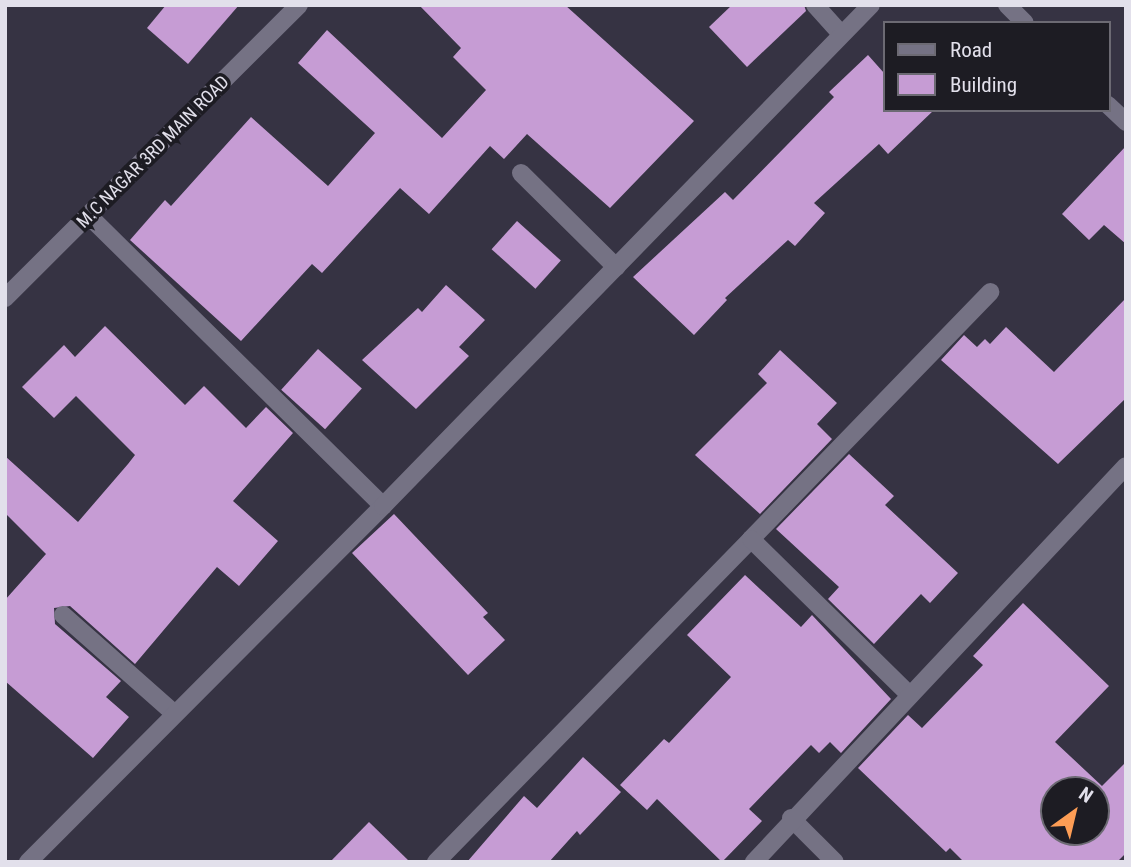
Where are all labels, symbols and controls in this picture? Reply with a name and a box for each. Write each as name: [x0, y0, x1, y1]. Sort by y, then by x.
legend: [883, 21, 1110, 112]
text: Road: [950, 38, 992, 62]
street label: M.C NAGAR 3RD MAIN ROAD: [72, 71, 234, 233]
text: Building: [950, 73, 1017, 97]
north arrow: [1040, 776, 1110, 846]
text: N: [1075, 782, 1097, 808]

